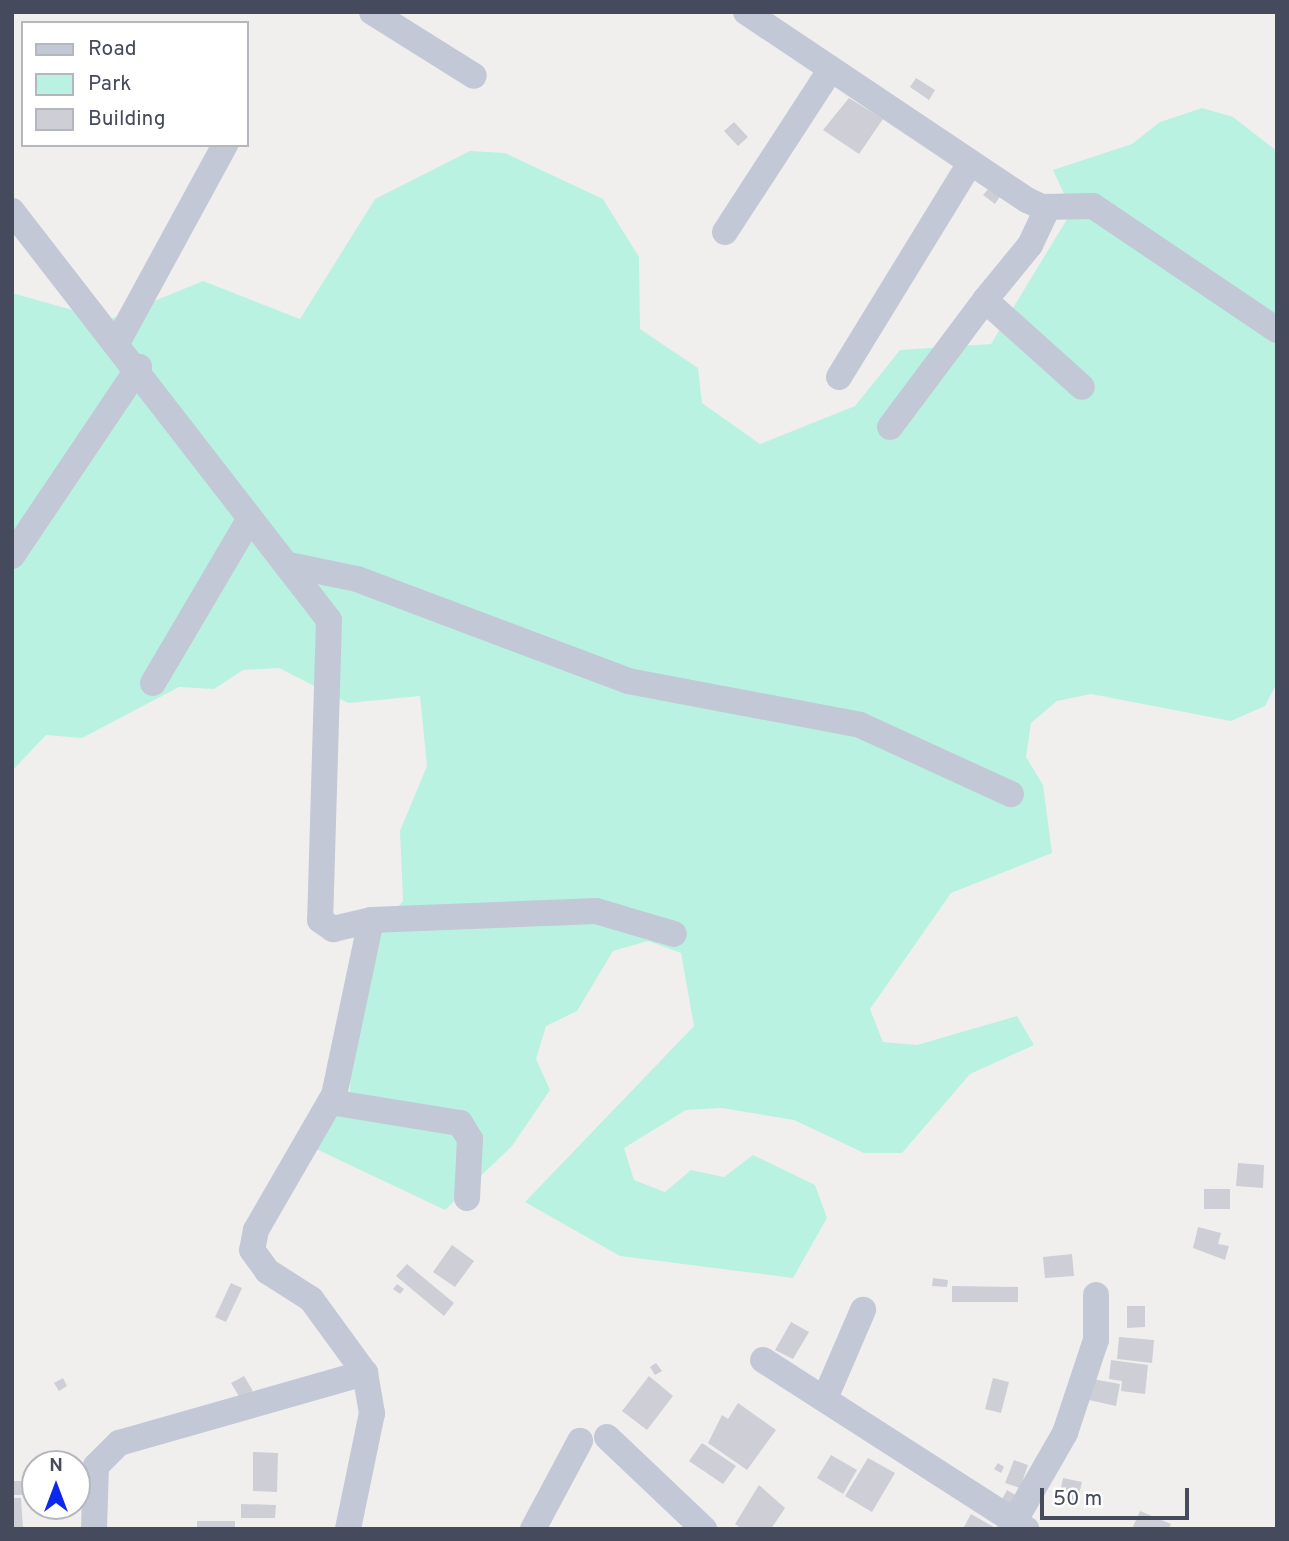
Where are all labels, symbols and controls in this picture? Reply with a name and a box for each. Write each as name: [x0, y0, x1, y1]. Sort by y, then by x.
legend: [21, 21, 248, 147]
text: Road: [88, 36, 137, 63]
text: Park: [88, 71, 131, 98]
text: Building: [88, 106, 166, 133]
north arrow: [21, 1450, 91, 1520]
text: N: [49, 1454, 63, 1478]
scale bar: [1044, 1474, 1193, 1518]
text: 50 m: [1053, 1486, 1102, 1513]

